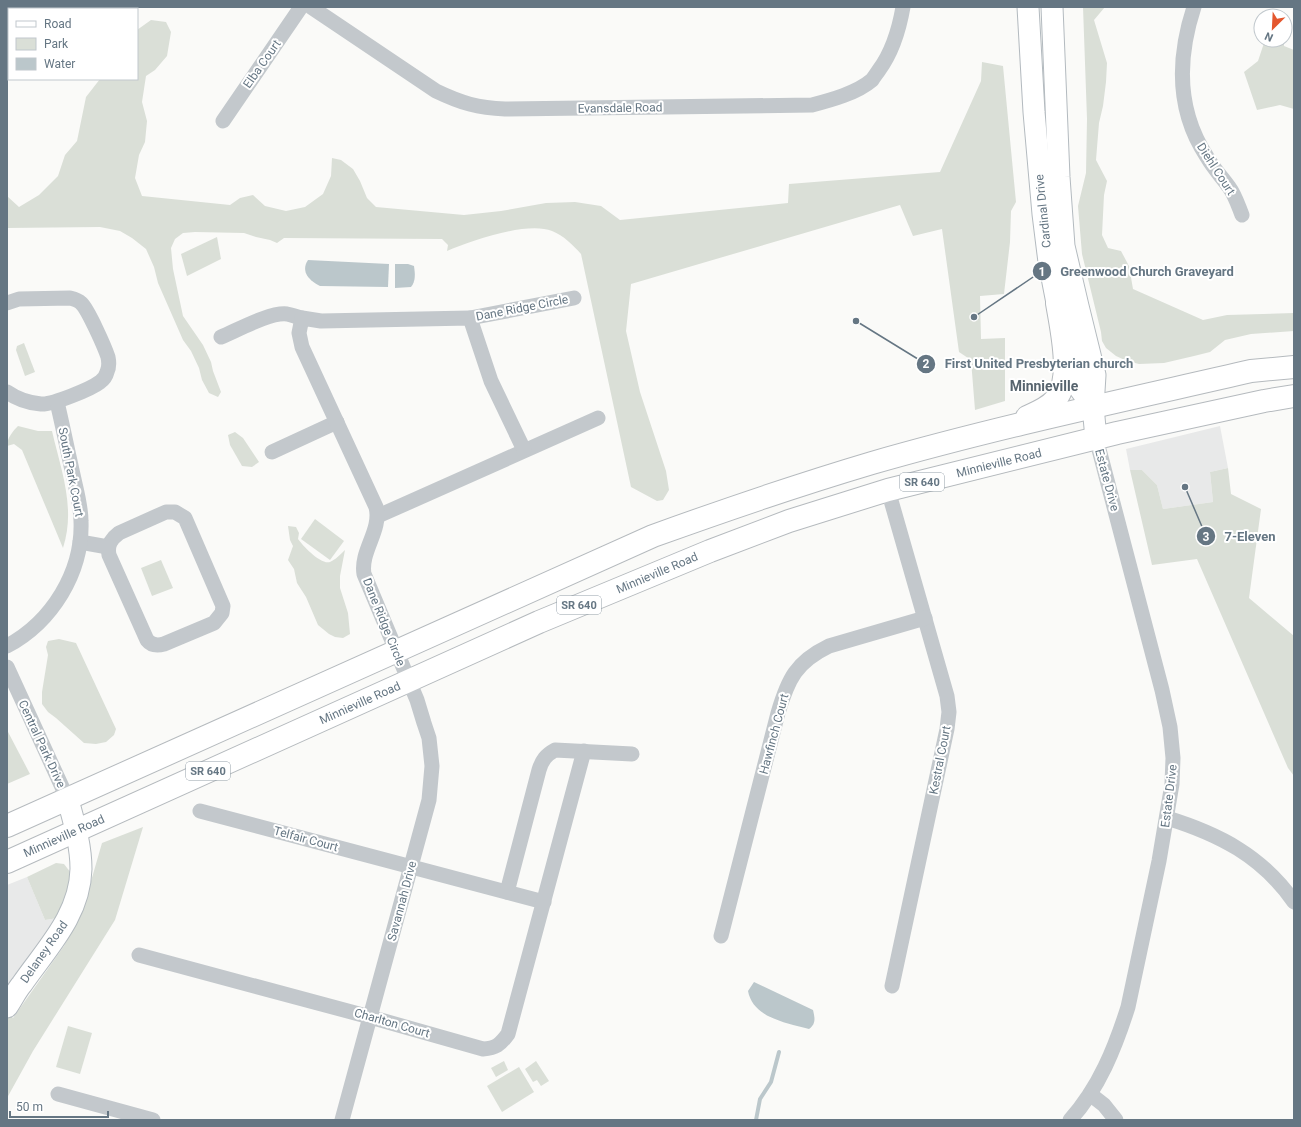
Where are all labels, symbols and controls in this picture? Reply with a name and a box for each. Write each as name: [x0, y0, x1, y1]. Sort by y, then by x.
legend: [8, 8, 138, 80]
north arrow: [1253, 8, 1293, 48]
text: Road: [44, 17, 72, 31]
text: N: [1263, 29, 1275, 44]
text: Park: [44, 37, 69, 51]
street label: Elba Court: [240, 37, 284, 91]
text: Water: [44, 57, 75, 71]
street label: Evansdale Road: [577, 100, 663, 116]
street label: Diehl Court: [1194, 140, 1238, 198]
street label: Cardinal Drive: [1032, 173, 1054, 249]
callout: Greenwood Church Graveyard: [1032, 259, 1242, 284]
text: Greenwood Church Graveyard: [1060, 264, 1234, 279]
text: 1: [1039, 265, 1045, 279]
street label: Dane Ridge Circle: [475, 292, 569, 324]
callout: First United Presbyterian church: [916, 351, 1141, 376]
text: First United Presbyterian church: [945, 356, 1133, 371]
text: 2: [923, 357, 930, 371]
district label: Minnieville: [1010, 378, 1079, 394]
street label: South Park Court: [55, 426, 87, 518]
street label: Minnieville Road: [955, 446, 1043, 480]
street label: Estate Drive: [1092, 447, 1122, 513]
road number: SR 640: [900, 473, 944, 491]
callout: 7-Eleven: [1196, 524, 1283, 549]
text: 7-Eleven: [1224, 529, 1276, 544]
text: 3: [1203, 530, 1210, 544]
street label: Minnieville Road: [614, 550, 700, 596]
street label: Dane Ridge Circle: [360, 576, 408, 668]
road number: SR 640: [557, 596, 601, 614]
street label: Minnieville Road: [317, 679, 403, 727]
street label: Hawfinch Court: [757, 692, 791, 776]
street label: Central Park Drive: [16, 698, 68, 790]
street label: Kestral Court: [926, 724, 954, 796]
road number: SR 640: [186, 762, 230, 780]
street label: Estate Drive: [1158, 764, 1180, 828]
street label: Minnieville Road: [21, 812, 107, 860]
street label: Telfair Court: [272, 824, 340, 854]
street label: Savannah Drive: [385, 860, 419, 942]
street label: Delaney Road: [17, 918, 71, 986]
street label: Charlton Court: [353, 1006, 431, 1040]
scale bar: [10, 1093, 108, 1119]
text: 50 m: [16, 1100, 43, 1114]

